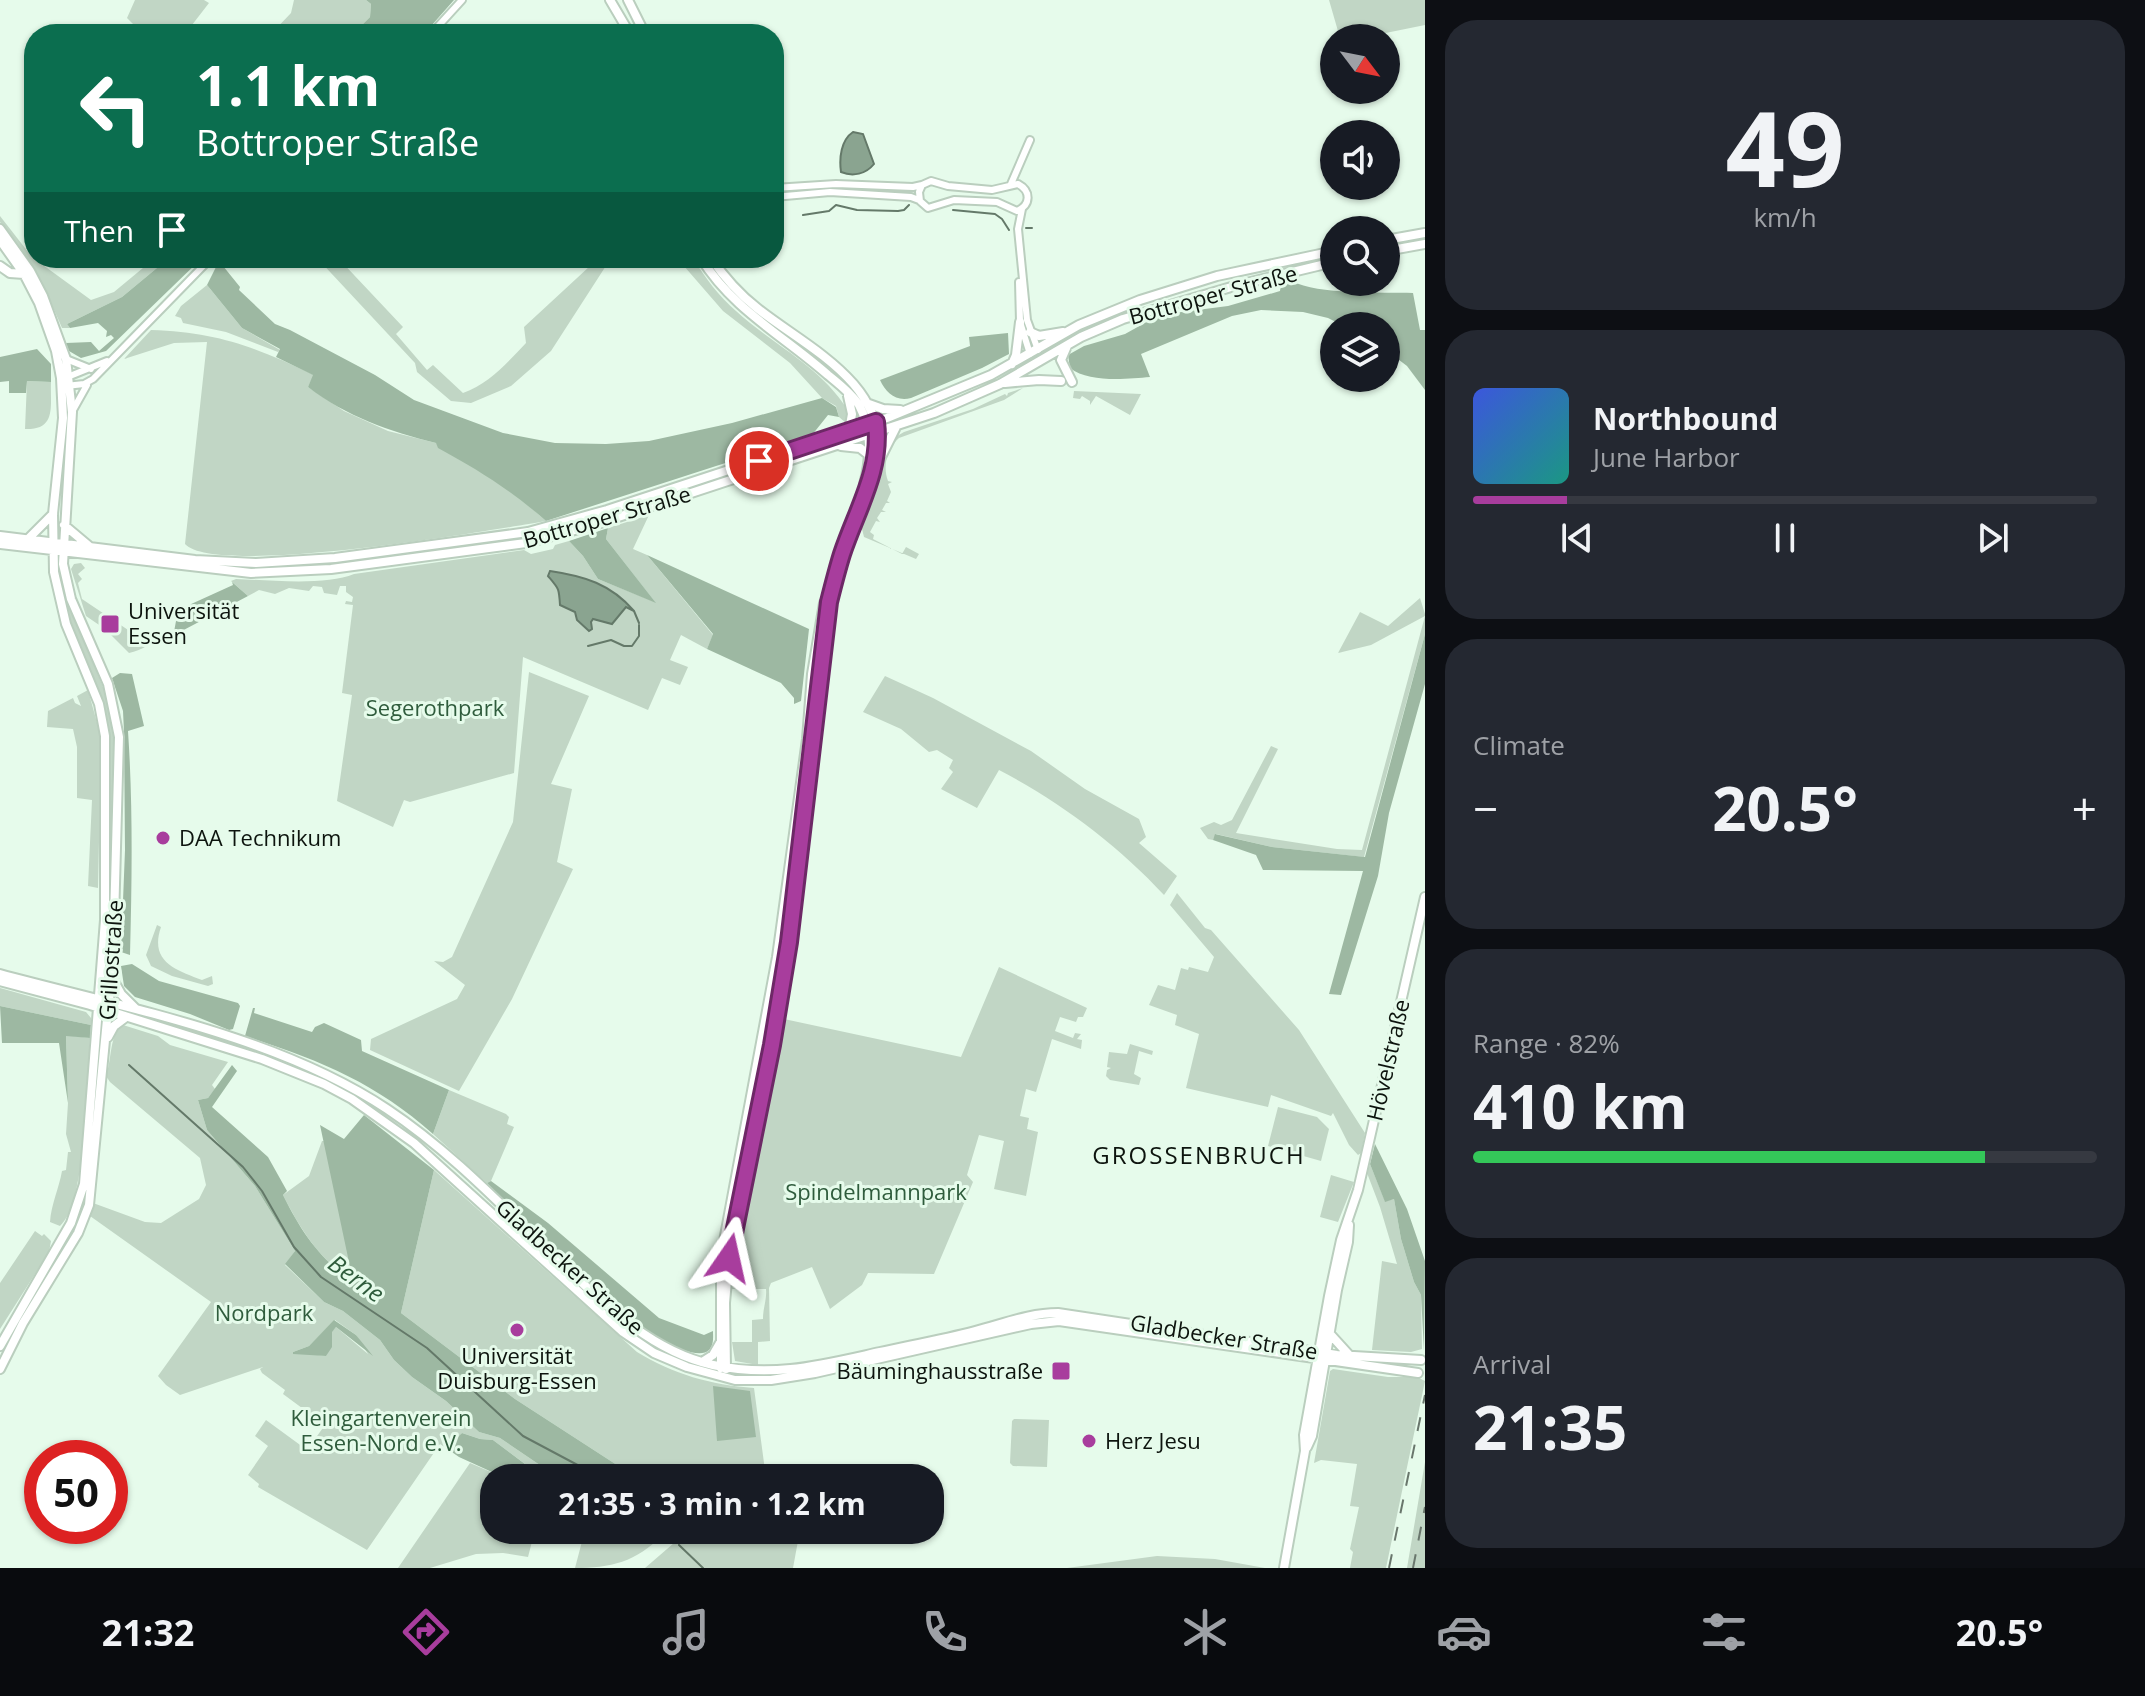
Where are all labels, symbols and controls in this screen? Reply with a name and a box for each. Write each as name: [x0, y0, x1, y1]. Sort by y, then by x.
north arrow: [1320, 24, 1400, 104]
map controls: [1320, 24, 1400, 392]
text: 1.1 km: [196, 46, 380, 122]
icon: left: [64, 56, 168, 160]
text: 49: [1726, 76, 1844, 217]
text: Bottroper Straße: [196, 118, 479, 167]
button: sound: [1320, 120, 1400, 200]
text: km/h: [1753, 199, 1817, 235]
icon: arrive: [150, 208, 194, 252]
text: Then: [64, 210, 134, 251]
button: search: [1320, 216, 1400, 296]
street label: Bottroper Straße: [1125, 257, 1300, 331]
button: layers: [1320, 312, 1400, 392]
text: Northbound: [1593, 398, 1778, 439]
pin: [725, 427, 793, 495]
icon: arrive: [737, 439, 781, 483]
text: June Harbor: [1593, 439, 1740, 475]
street label: Bottroper Straße: [519, 478, 694, 554]
icon: previous: [1555, 516, 1599, 560]
icon: pause: [1763, 516, 1807, 560]
icon: next: [1971, 516, 2015, 560]
place label: Universität Essen: [128, 595, 240, 650]
marker: Universität Essen: [99, 613, 121, 635]
park label: Segerothpark: [366, 692, 505, 722]
text: Climate: [1473, 727, 1565, 763]
text: 20.5°: [1712, 767, 1858, 849]
text: −: [1473, 778, 1498, 838]
text: +: [2072, 778, 2097, 838]
place label: DAA Technikum: [179, 822, 341, 852]
marker: DAA Technikum: [154, 829, 172, 847]
street label: Grillostraße: [91, 899, 129, 1021]
street label: Hövelstraße: [1358, 996, 1416, 1124]
text: Range · 82%: [1473, 1025, 1620, 1061]
text: 410 km: [1473, 1065, 1688, 1147]
district label: GROSSENBRUCH: [1092, 1138, 1306, 1171]
park label: Spindelmannpark: [785, 1176, 967, 1206]
street label: Gladbecker Straße: [490, 1192, 651, 1341]
position arrow: [687, 1216, 771, 1300]
water label: Berne: [322, 1246, 392, 1309]
park label: Nordpark: [215, 1297, 314, 1327]
street label: Gladbecker Straße: [1128, 1306, 1320, 1366]
marker: Universität Duisburg-Essen: [508, 1321, 526, 1339]
place label: Universität Duisburg-Essen: [437, 1340, 597, 1395]
text: Arrival: [1473, 1346, 1551, 1382]
place label: Bäuminghausstraße: [836, 1355, 1043, 1385]
marker: Bäuminghausstraße: [1050, 1360, 1072, 1382]
text: 21:35: [1473, 1386, 1627, 1468]
park label: Kleingartenverein Essen-Nord e.V.: [290, 1402, 472, 1457]
place label: Herz Jesu: [1105, 1425, 1201, 1455]
marker: Herz Jesu: [1080, 1432, 1098, 1450]
speed limit sign: 50: [24, 1440, 128, 1544]
text: 21:35 · 3 min · 1.2 km: [558, 1483, 866, 1524]
icon: directions: [398, 1604, 454, 1660]
icon: music: [658, 1604, 714, 1660]
icon: phone: [917, 1604, 973, 1660]
icon: climate: [1177, 1604, 1233, 1660]
icon: car: [1436, 1604, 1492, 1660]
icon: filters: [1696, 1604, 1752, 1660]
text: 21:32: [102, 1608, 194, 1657]
text: 20.5°: [1956, 1608, 2043, 1657]

